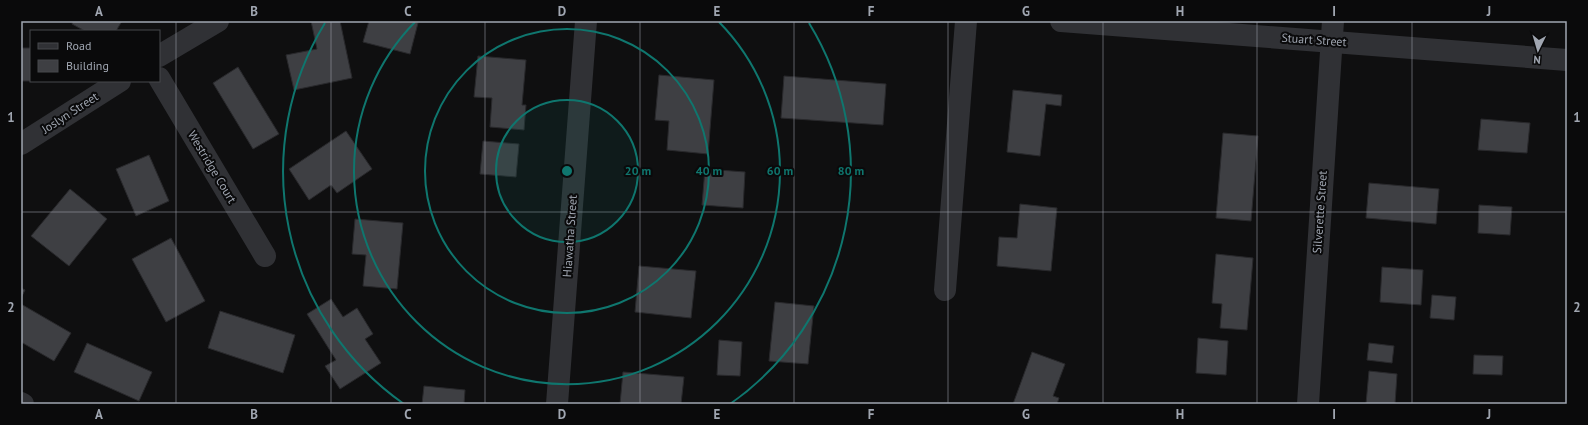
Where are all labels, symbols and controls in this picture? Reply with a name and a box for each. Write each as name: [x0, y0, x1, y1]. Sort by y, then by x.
text: A: [95, 3, 103, 20]
text: B: [250, 3, 258, 20]
text: C: [404, 3, 412, 20]
text: D: [558, 3, 566, 20]
text: E: [714, 3, 721, 20]
text: F: [868, 3, 875, 20]
text: G: [1022, 3, 1030, 20]
text: H: [1176, 3, 1184, 20]
text: I: [1332, 3, 1336, 20]
text: J: [1486, 3, 1491, 20]
legend: [30, 30, 160, 82]
street label: Stuart Street: [1281, 30, 1347, 49]
north arrow: [1518, 30, 1558, 70]
text: Road: [66, 38, 91, 53]
text: N: [1533, 53, 1541, 67]
text: Building: [66, 58, 109, 73]
street label: Joslyn Street: [38, 89, 101, 137]
text: 1: [7, 109, 15, 126]
text: 1: [1573, 109, 1581, 126]
street label: Westridge Court: [185, 128, 240, 206]
text: 20 m: [625, 163, 651, 178]
text: 40 m: [696, 163, 722, 178]
text: 60 m: [767, 163, 793, 178]
text: 80 m: [838, 163, 864, 178]
centre of rings: [560, 164, 574, 178]
street label: Silverette Street: [1309, 170, 1330, 254]
street label: Hiawatha Street: [559, 194, 580, 278]
text: 2: [7, 299, 15, 316]
text: 2: [1573, 299, 1581, 316]
text: A: [95, 406, 103, 423]
text: B: [250, 406, 258, 423]
text: C: [404, 406, 412, 423]
text: D: [558, 406, 566, 423]
text: E: [714, 406, 721, 423]
text: F: [868, 406, 875, 423]
text: G: [1022, 406, 1030, 423]
text: H: [1176, 406, 1184, 423]
text: I: [1332, 406, 1336, 423]
text: J: [1486, 406, 1491, 423]

